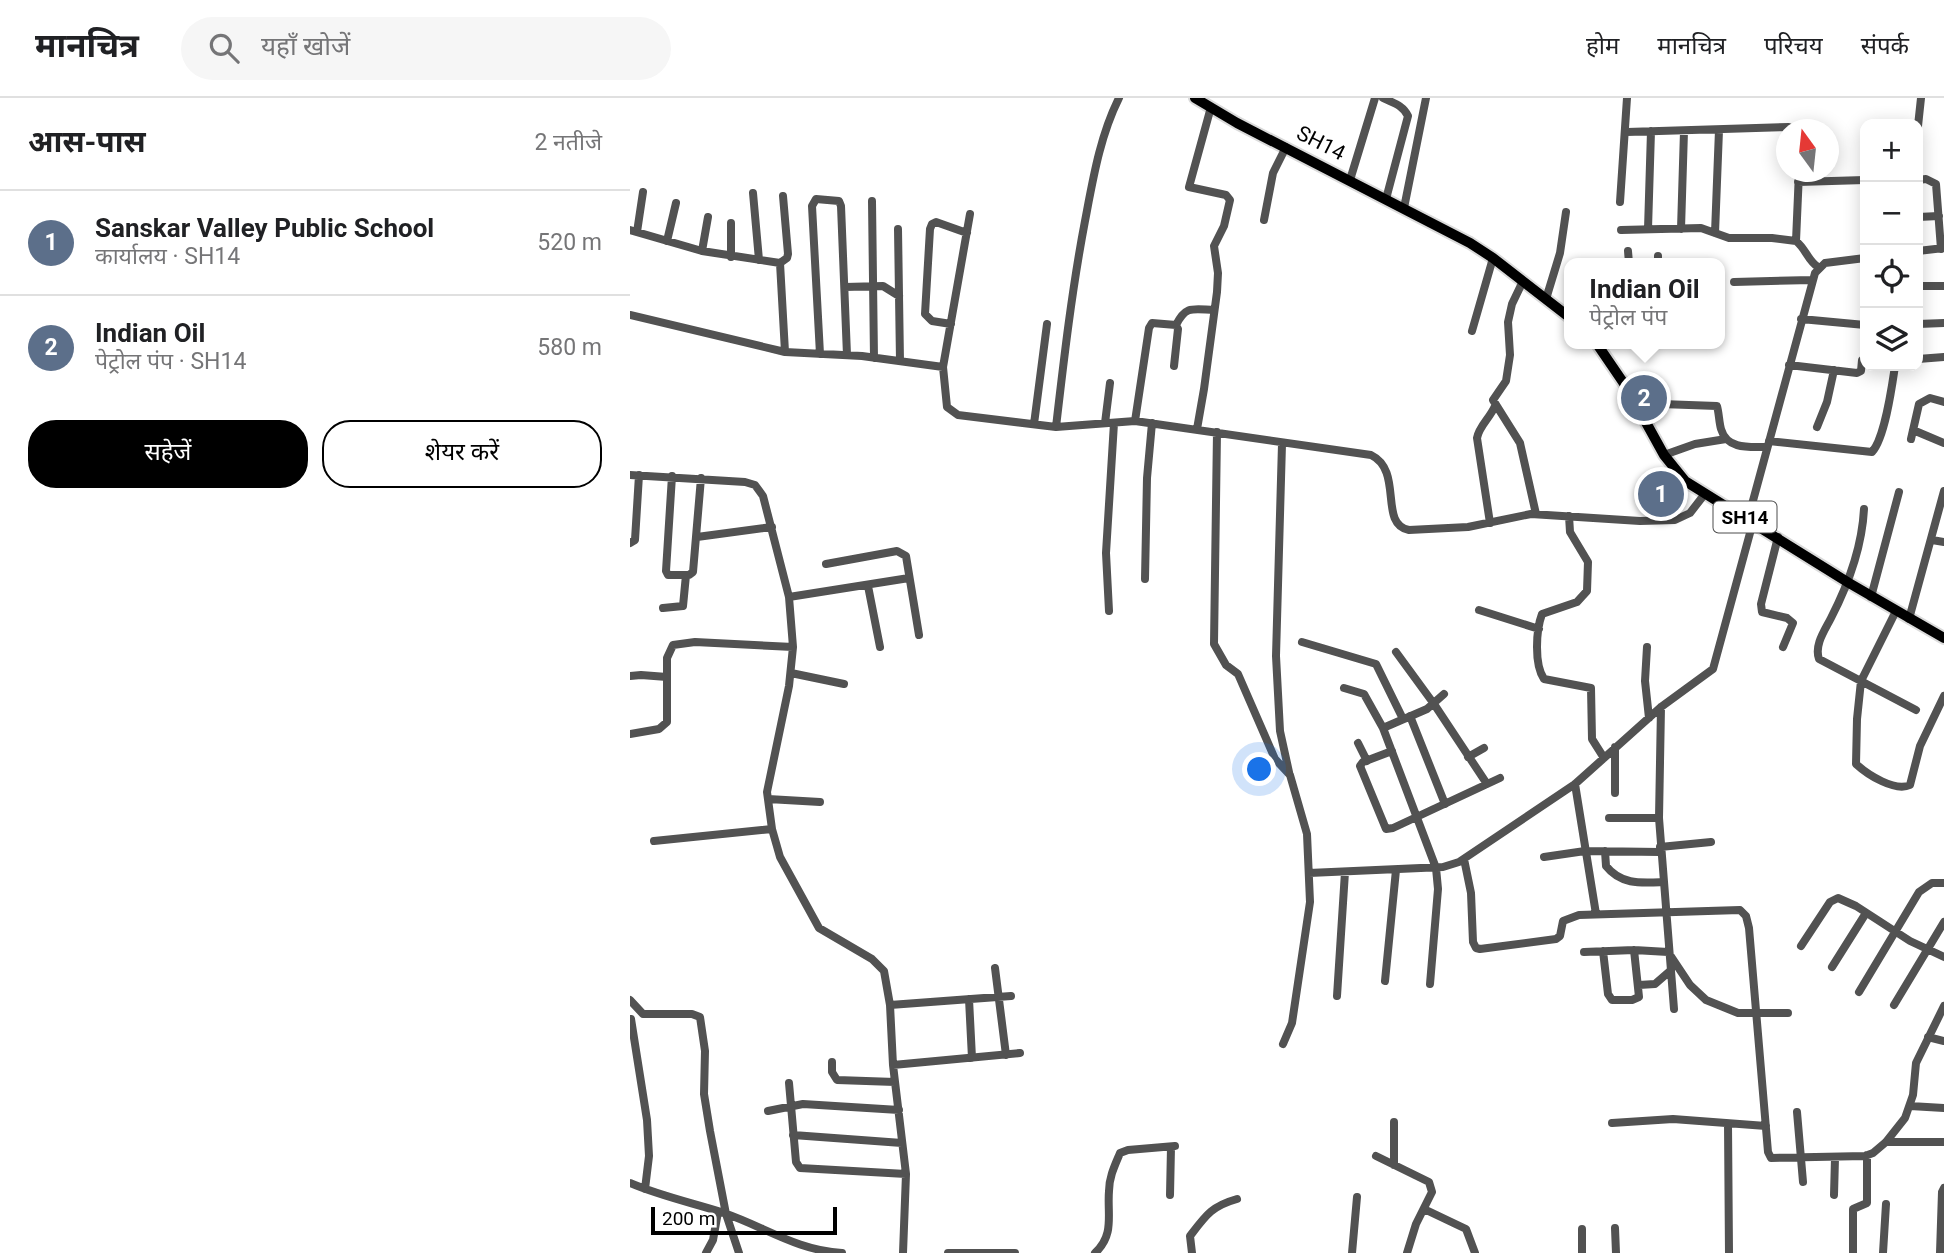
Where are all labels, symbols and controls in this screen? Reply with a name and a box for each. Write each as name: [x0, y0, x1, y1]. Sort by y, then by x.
search box: [181, 17, 671, 80]
text: मानचित्र: [35, 26, 139, 65]
icon: search: [205, 29, 243, 67]
text: यहाँ खोजें: [261, 31, 350, 61]
text: होम: [1586, 32, 1619, 60]
text: मानचित्र: [1657, 32, 1726, 60]
text: परिचय: [1764, 32, 1823, 60]
text: संपर्क: [1861, 32, 1909, 60]
north arrow: [1776, 119, 1839, 182]
map controls: [1860, 119, 1923, 371]
button: +: [1860, 119, 1923, 182]
street label: SH14: [1293, 121, 1349, 165]
text: आस-पास: [28, 124, 146, 159]
text: 2 नतीजे: [534, 129, 602, 156]
button: −: [1860, 182, 1923, 245]
text: Sanskar Valley Public School: [95, 213, 434, 243]
text: 1: [44, 229, 58, 256]
text: 520 m: [537, 229, 602, 256]
text: कार्यालय · SH14: [95, 243, 240, 270]
button: locate: [1860, 245, 1923, 308]
popup: [1564, 258, 1725, 349]
text: Indian Oil: [1589, 274, 1700, 304]
text: पेट्रोल पंप: [1589, 304, 1667, 331]
button: layers: [1860, 308, 1923, 371]
text: Indian Oil: [95, 318, 205, 348]
text: 2: [44, 334, 58, 361]
text: 580 m: [537, 334, 602, 361]
text: पेट्रोल पंप · SH14: [95, 348, 246, 375]
pin: 2: [1621, 372, 1667, 424]
button: सहेजें: [28, 420, 308, 488]
button: शेयर करें: [322, 420, 602, 488]
pin: 1: [1638, 468, 1684, 520]
road number: SH14: [1714, 502, 1776, 532]
your location: [1242, 752, 1276, 786]
scale bar: [651, 1204, 836, 1236]
text: 200 m: [662, 1207, 715, 1230]

